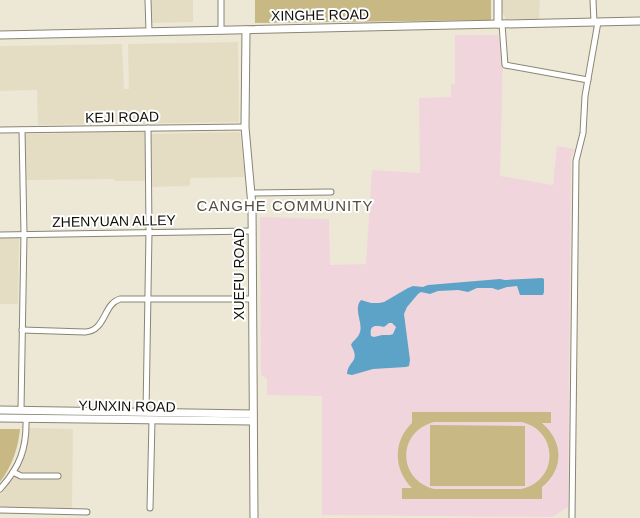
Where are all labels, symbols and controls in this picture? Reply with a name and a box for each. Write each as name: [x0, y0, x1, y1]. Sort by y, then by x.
street label: XINGHE ROAD: [271, 6, 369, 24]
street label: KEJI ROAD: [85, 108, 159, 126]
district label: CANGHE COMMUNITY: [197, 197, 373, 214]
street label: ZHENYUAN ALLEY: [52, 212, 177, 230]
street label: XUEFU ROAD: [231, 228, 247, 320]
street label: YUNXIN ROAD: [78, 397, 176, 415]

